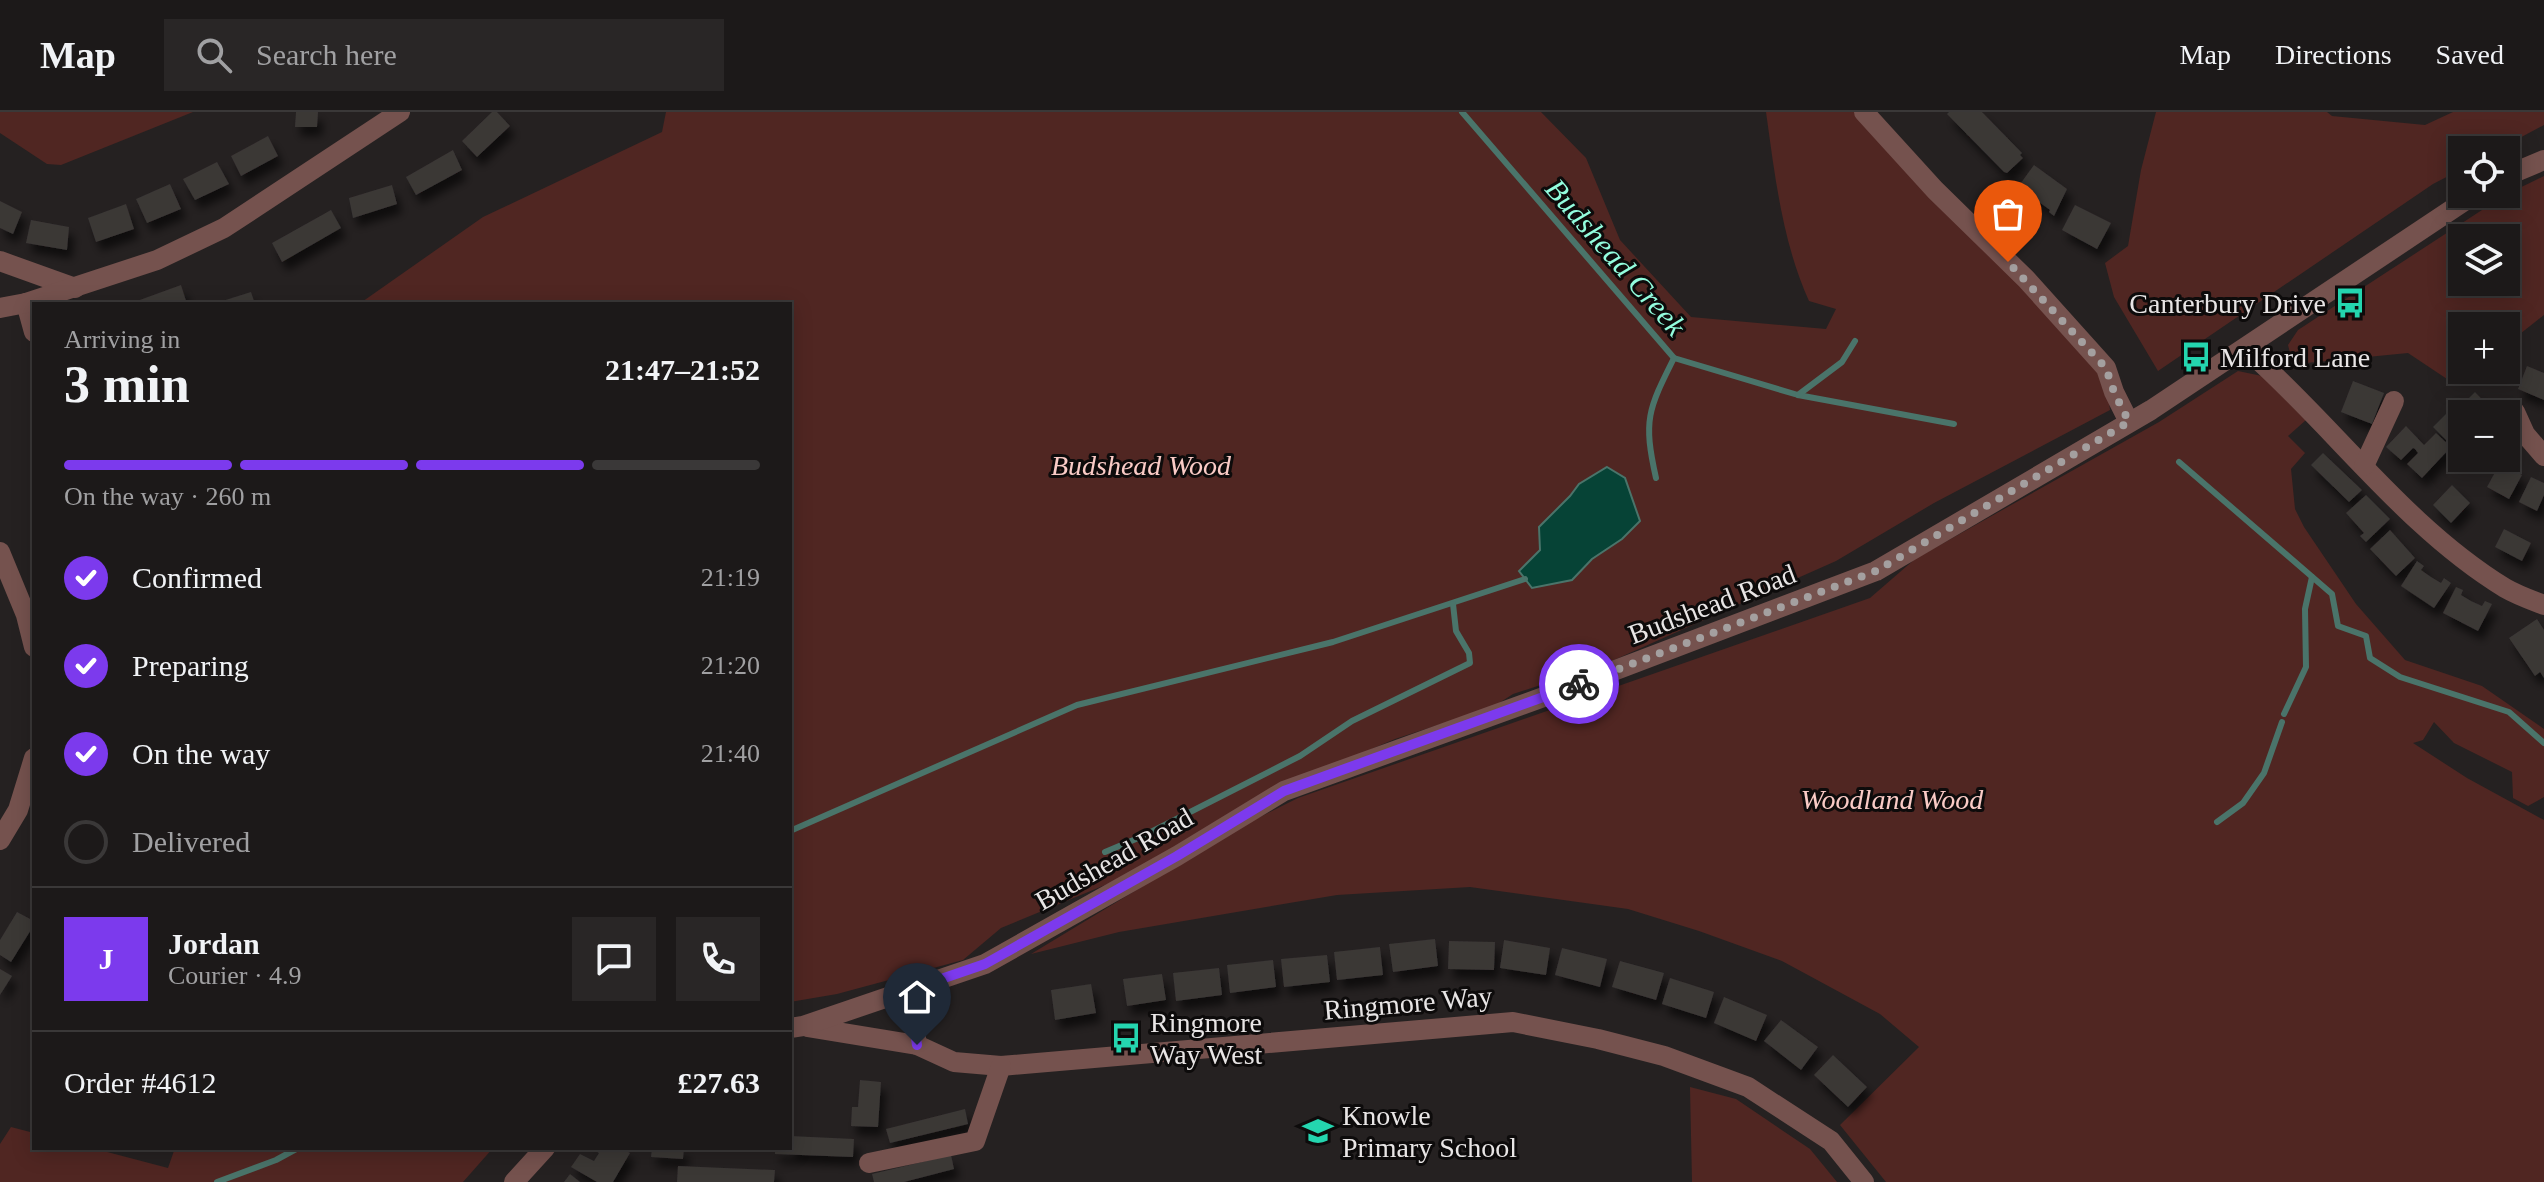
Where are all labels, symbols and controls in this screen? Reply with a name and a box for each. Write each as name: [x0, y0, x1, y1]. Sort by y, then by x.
search box: [164, 19, 724, 91]
icon: search: [192, 33, 236, 77]
text: Map: [40, 34, 116, 76]
text: Search here: [256, 38, 397, 71]
text: Map: [2180, 39, 2231, 70]
text: Directions: [2275, 39, 2392, 70]
text: Saved: [2436, 39, 2504, 70]
map controls: [2448, 136, 2520, 472]
button: locate: [2448, 136, 2520, 208]
water label: Budshead Creek: [1539, 172, 1693, 342]
pin: [1974, 180, 2042, 262]
icon: bag: [1986, 192, 2030, 236]
button: layers: [2448, 224, 2520, 296]
bus stop icon: Canterbury Drive: [2333, 286, 2367, 320]
place label: Canterbury Drive: [2129, 288, 2326, 319]
button: +: [2448, 312, 2520, 384]
text: Arriving in: [64, 325, 180, 354]
bus stop icon: Milford Lane: [2179, 340, 2213, 374]
place label: Milford Lane: [2220, 342, 2370, 373]
text: 21:47–21:52: [605, 353, 760, 386]
text: 3 min: [64, 356, 190, 413]
button: −: [2448, 400, 2520, 472]
park label: Budshead Wood: [1051, 450, 1232, 481]
text: On the way · 260 m: [64, 482, 271, 511]
icon: check: [64, 556, 108, 600]
street label: Budshead Road: [1624, 558, 1800, 650]
text: Confirmed: [132, 561, 262, 594]
text: 21:19: [701, 563, 760, 592]
icon: check: [64, 644, 108, 688]
courier: [1539, 644, 1619, 724]
text: Preparing: [132, 649, 249, 682]
text: 21:20: [701, 651, 760, 680]
icon: bike: [1557, 662, 1601, 706]
icon: check: [64, 732, 108, 776]
text: On the way: [132, 737, 270, 770]
text: 21:40: [701, 739, 760, 768]
park label: Woodland Wood: [1801, 784, 1984, 815]
street label: Budshead Road: [1030, 801, 1198, 917]
text: Delivered: [132, 825, 250, 858]
button: chat: [572, 917, 656, 1001]
button: phone: [676, 917, 760, 1001]
text: Jordan: [168, 927, 260, 960]
text: J: [99, 942, 114, 975]
text: Courier · 4.9: [168, 961, 302, 990]
pin: [883, 963, 951, 1045]
icon: home: [895, 975, 939, 1019]
street label: Ringmore Way: [1322, 980, 1494, 1026]
place label: Ringmore Way West: [1150, 1007, 1263, 1070]
bus stop icon: Ringmore Way West: [1109, 1021, 1143, 1055]
text: Order #4612: [64, 1066, 216, 1099]
text: £27.63: [678, 1066, 760, 1099]
place label: Knowle Primary School: [1342, 1100, 1517, 1163]
school or university icon: Knowle Primary School: [1301, 1114, 1335, 1148]

